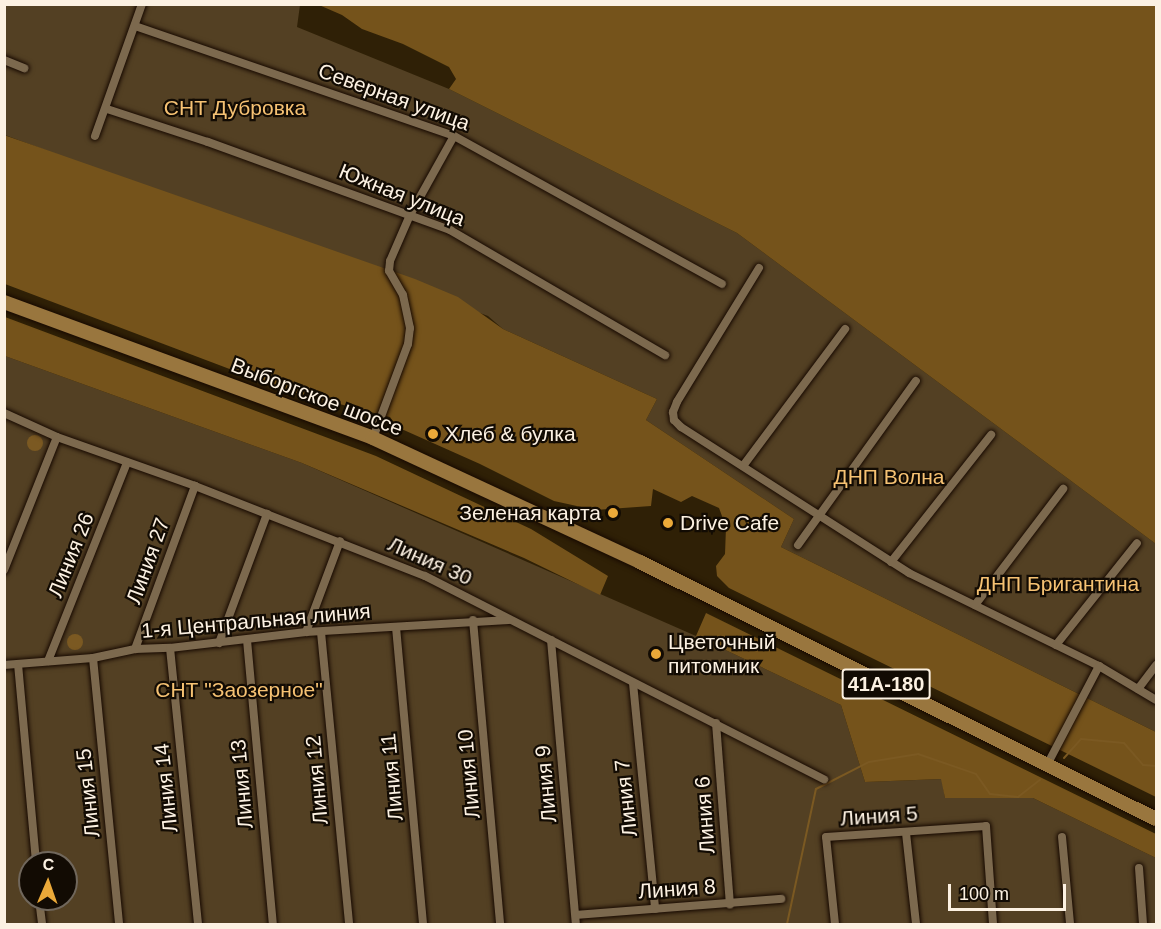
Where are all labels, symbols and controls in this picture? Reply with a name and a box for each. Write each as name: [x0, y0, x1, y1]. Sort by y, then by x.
street label: Северная улица: [315, 58, 473, 136]
park label: СНТ Дубровка: [164, 95, 306, 121]
street label: Южная улица: [335, 158, 469, 232]
street label: Выборгское шоссе: [228, 353, 406, 441]
place label: Хлеб & булка: [445, 421, 576, 447]
marker: Хлеб & булка: [426, 427, 440, 441]
park label: ДНП Волна: [833, 464, 945, 490]
place label: Зеленая карта: [459, 500, 601, 526]
marker: Зеленая карта: [606, 506, 620, 520]
street label: Линия 26: [43, 509, 99, 601]
place label: Drive Cafe: [680, 510, 779, 536]
street label: Линия 27: [121, 515, 175, 607]
marker: Drive Cafe: [661, 516, 675, 530]
street label: Линия 30: [384, 531, 476, 591]
park label: ДНП Бригантина: [977, 571, 1139, 597]
street label: 1-я Центральная линия: [140, 598, 372, 644]
place label: Цветочный питомник: [668, 629, 775, 679]
marker: Цветочный питомник: [649, 647, 663, 661]
road number: 41А-180: [841, 667, 931, 701]
park label: СНТ "Заозерное": [155, 677, 323, 703]
street label: Линия 10: [453, 728, 485, 820]
street label: Линия 11: [376, 732, 408, 822]
street label: Линия 12: [301, 734, 333, 826]
street label: Линия 13: [226, 738, 258, 830]
street label: Линия 14: [149, 742, 183, 834]
street label: Линия 9: [530, 744, 562, 824]
street label: Линия 15: [71, 747, 105, 839]
street label: Линия 7: [609, 758, 643, 838]
street label: Линия 6: [690, 775, 720, 855]
street label: Линия 5: [839, 801, 919, 831]
north arrow: [18, 851, 78, 911]
text: С: [43, 856, 55, 873]
scale bar: [951, 872, 1070, 910]
street label: Линия 8: [637, 874, 717, 904]
text: 100 m: [959, 884, 1009, 904]

